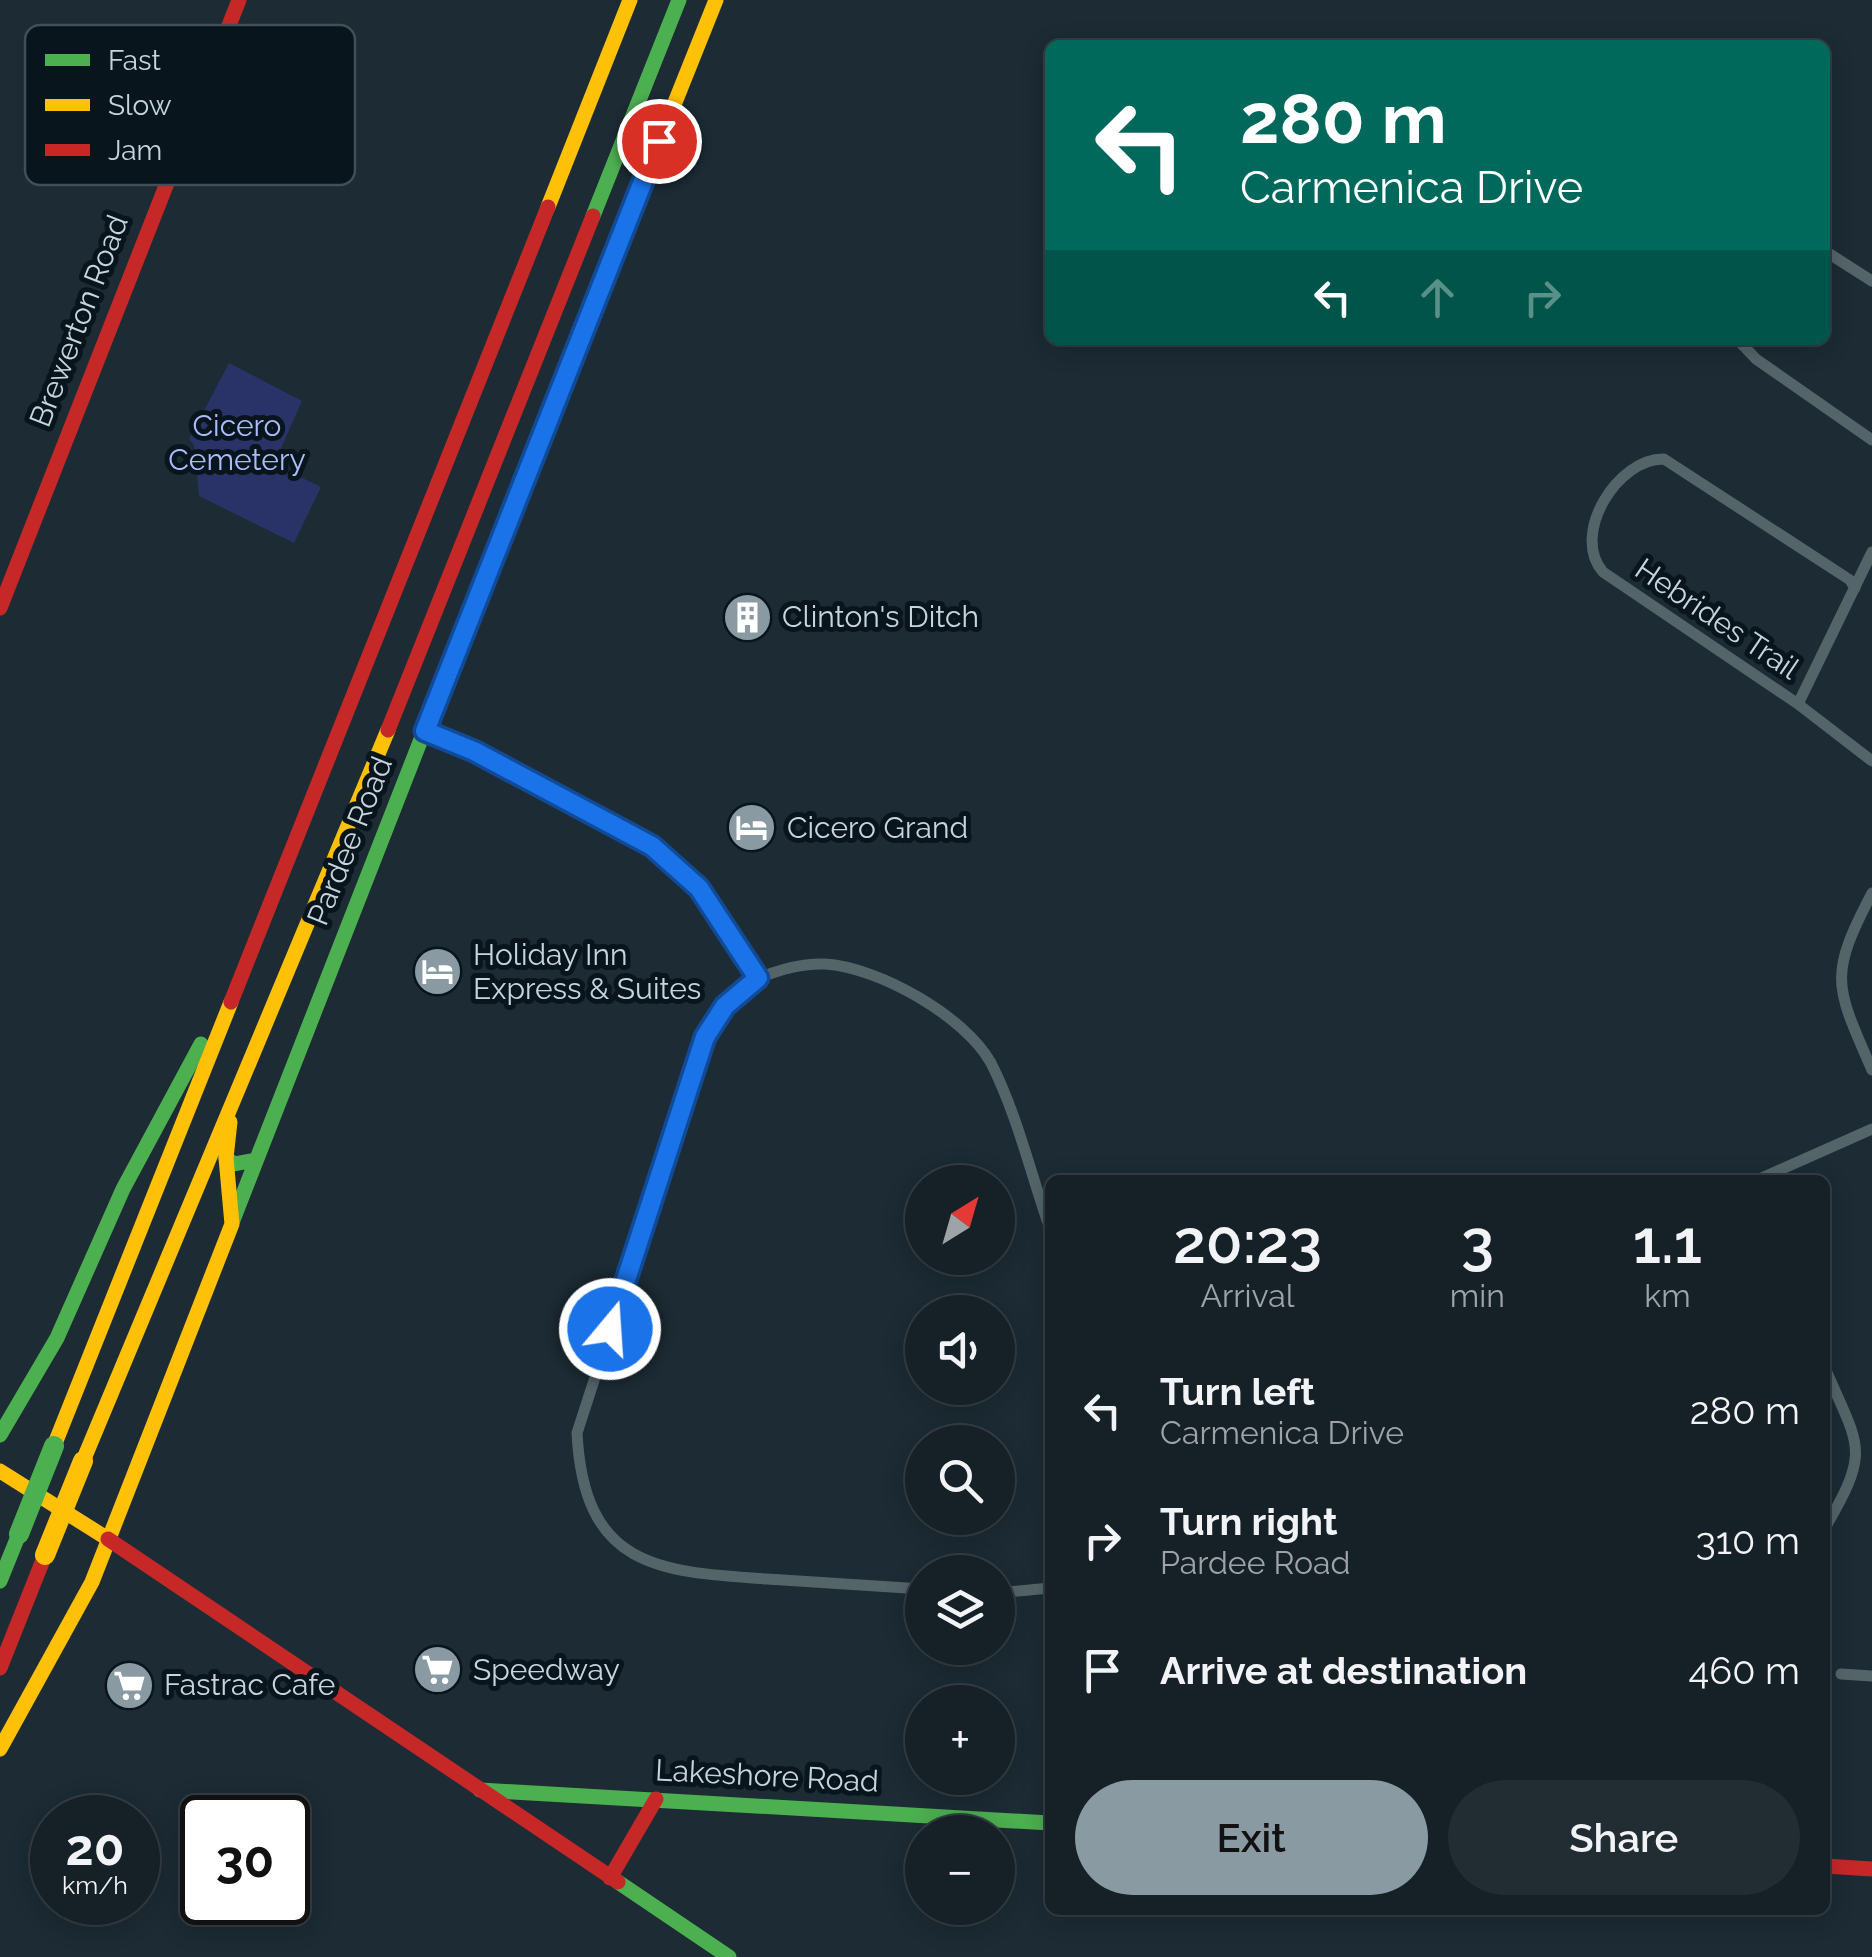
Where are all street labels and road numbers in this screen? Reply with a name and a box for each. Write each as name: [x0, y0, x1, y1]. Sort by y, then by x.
street label: Brewerton Road: [22, 210, 135, 432]
street label: Hebrides Trail: [1629, 551, 1806, 687]
street label: Pardee Road: [300, 752, 399, 930]
street label: Lakeshore Road: [654, 1752, 880, 1799]

